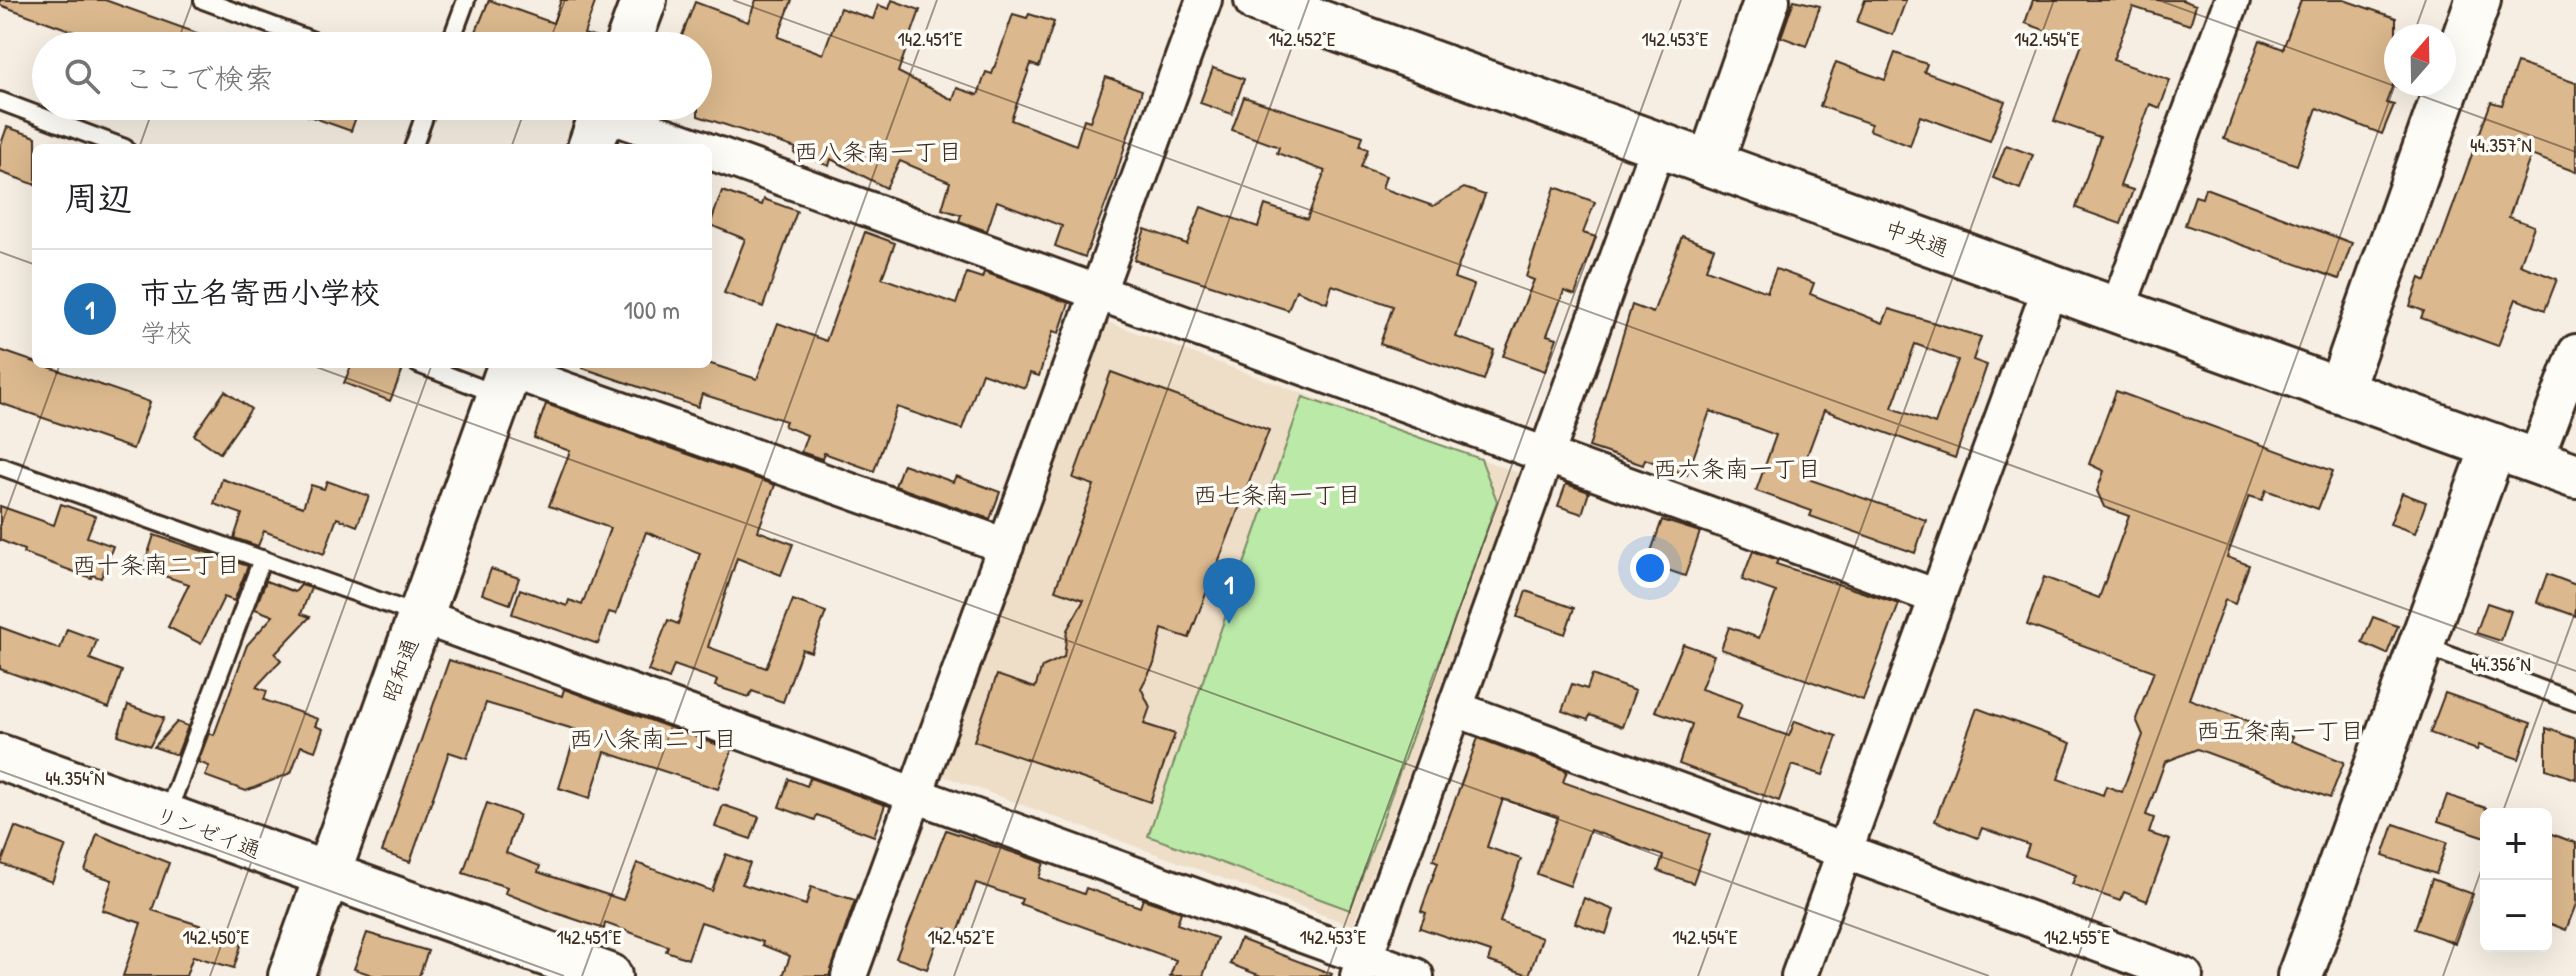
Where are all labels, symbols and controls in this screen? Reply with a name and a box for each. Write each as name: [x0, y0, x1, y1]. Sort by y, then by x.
north arrow: [2384, 24, 2456, 96]
text: 142.451°E: [897, 25, 963, 52]
text: 142.452°E: [1268, 25, 1336, 52]
text: 142.453°E: [1642, 25, 1709, 52]
text: 142.454°E: [2014, 25, 2080, 52]
search box: [32, 32, 712, 120]
icon: search: [60, 54, 104, 98]
text: ここで検索: [124, 58, 274, 98]
text: 44.357°N: [2470, 131, 2532, 158]
district label: 西八条南一丁目: [794, 135, 962, 167]
text: 周辺: [64, 175, 132, 221]
street label: 中央通: [1881, 213, 1953, 263]
text: 市立名寄西小学校: [140, 272, 380, 312]
text: 1: [85, 292, 95, 327]
text: 100 m: [624, 292, 680, 327]
text: 学校: [140, 315, 192, 350]
district label: 西六条南一丁目: [1653, 452, 1821, 484]
district label: 西七条南一丁目: [1193, 478, 1361, 510]
district label: 西十条南二丁目: [72, 548, 240, 580]
your location: [1630, 548, 1670, 588]
pin: 1: [1203, 558, 1255, 624]
street label: 昭和通: [375, 634, 425, 706]
text: 44.356°N: [2471, 650, 2531, 677]
district label: 西五条南一丁目: [2196, 714, 2364, 746]
district label: 西八条南二丁目: [569, 722, 737, 754]
text: 44.354°N: [45, 764, 105, 791]
street label: リンゼイ通: [151, 799, 265, 865]
map controls: [2480, 808, 2552, 952]
button: +: [2480, 808, 2552, 880]
button: −: [2480, 880, 2552, 952]
text: 142.450°E: [183, 923, 250, 950]
text: 142.451°E: [556, 923, 622, 950]
text: 142.452°E: [927, 923, 995, 950]
text: 142.453°E: [1300, 923, 1367, 950]
text: 142.454°E: [1672, 923, 1738, 950]
text: 142.455°E: [2044, 923, 2110, 950]

